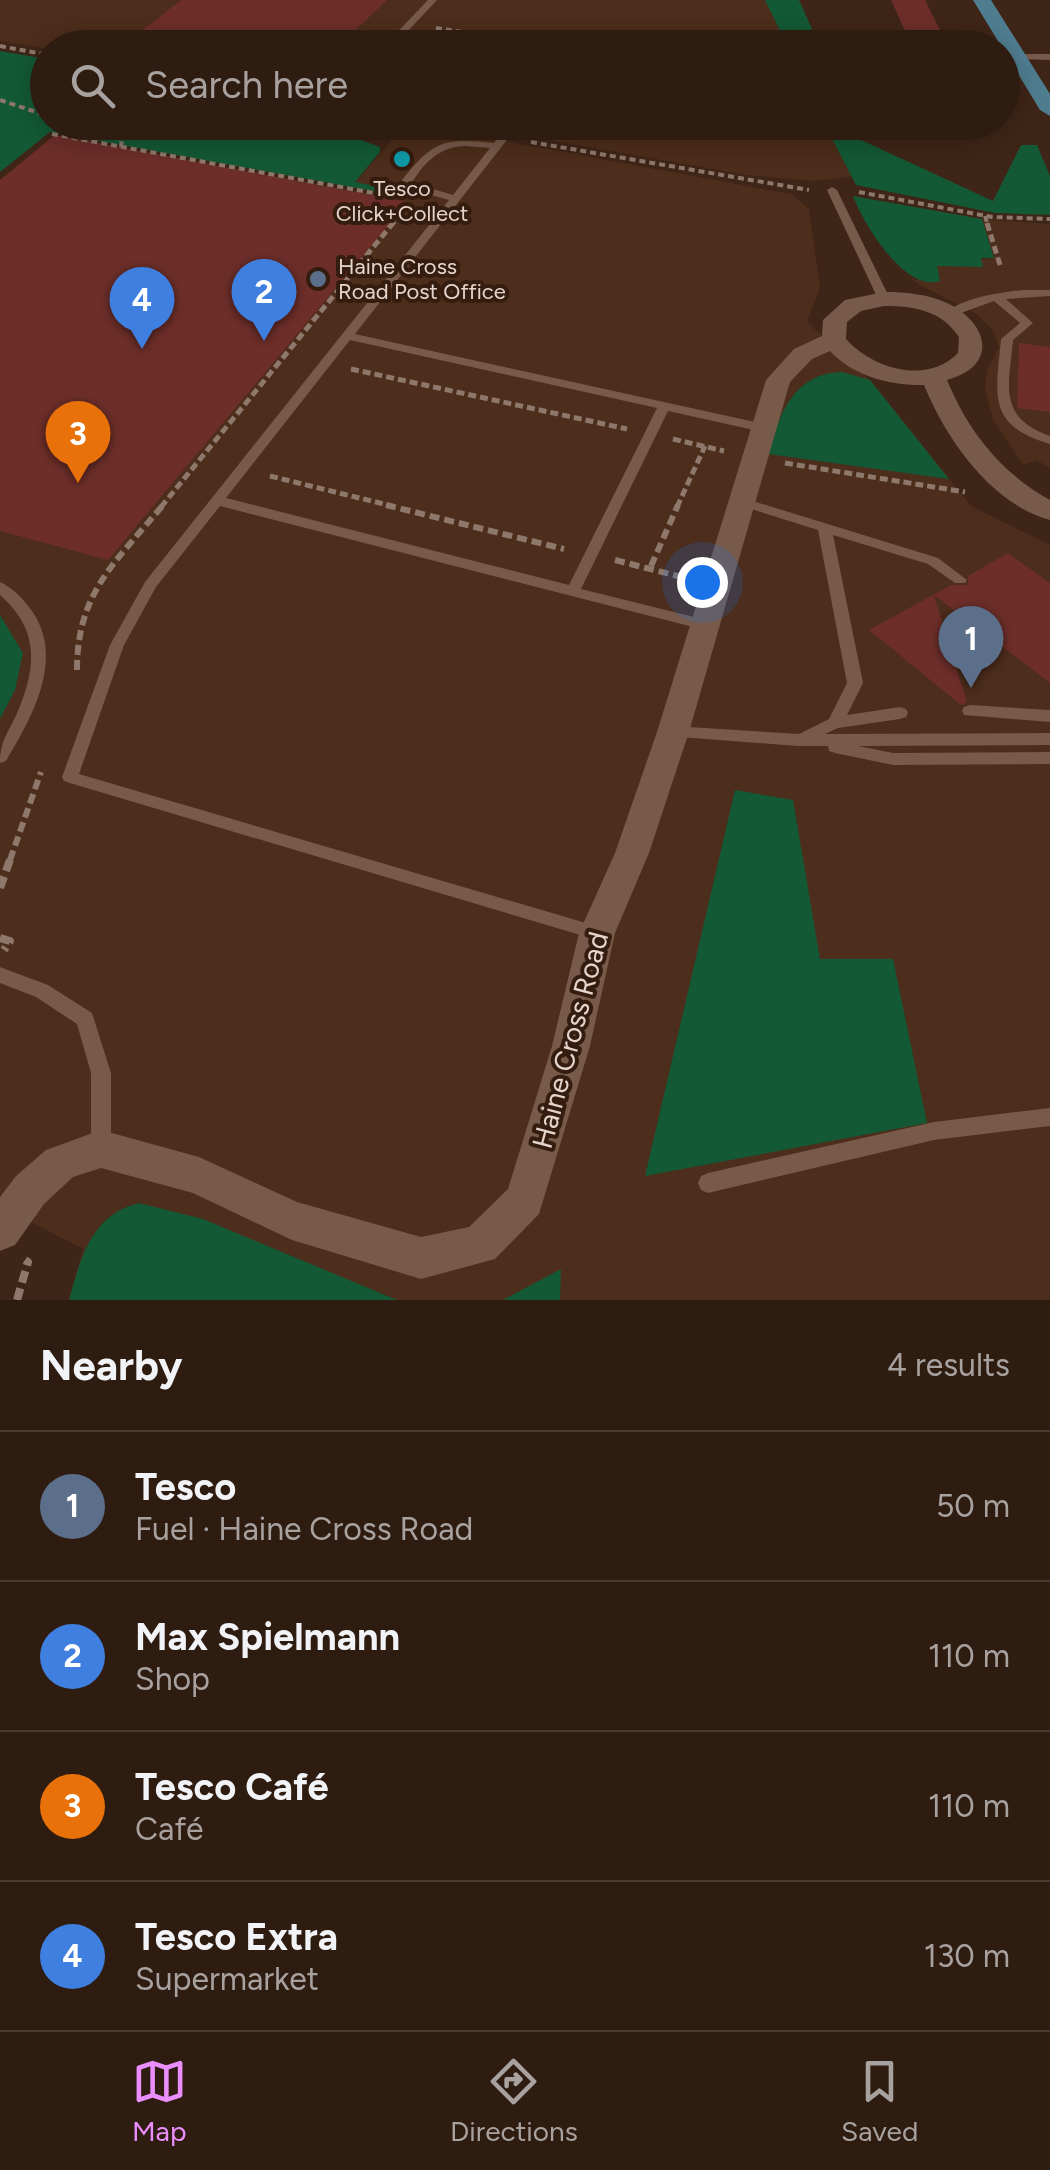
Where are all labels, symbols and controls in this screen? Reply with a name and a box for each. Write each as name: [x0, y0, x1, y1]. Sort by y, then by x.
search box: [30, 30, 1020, 140]
icon: search: [65, 58, 120, 113]
text: Search here: [145, 62, 348, 108]
marker: Tesco Click+Collect: [391, 148, 413, 170]
place label: Tesco Click+Collect: [336, 175, 468, 227]
place label: Haine Cross Road Post Office: [338, 253, 506, 305]
pin: 2: [232, 258, 296, 341]
pin: 4: [110, 266, 174, 349]
marker: Haine Cross Road Post Office: [307, 268, 329, 290]
pin: 3: [46, 400, 110, 483]
your location: [677, 557, 728, 608]
pin: 1: [938, 606, 1004, 688]
street label: Haine Cross Road: [525, 928, 615, 1152]
text: Nearby: [40, 1340, 182, 1391]
text: 4 results: [887, 1346, 1010, 1384]
text: Tesco: [135, 1464, 236, 1510]
text: 1: [66, 1487, 79, 1525]
text: 50 m: [936, 1487, 1010, 1525]
text: Fuel · Haine Cross Road: [135, 1510, 473, 1548]
text: Max Spielmann: [135, 1614, 400, 1660]
text: 2: [63, 1637, 82, 1675]
text: 110 m: [928, 1637, 1010, 1675]
text: Shop: [135, 1660, 210, 1698]
text: Tesco Café: [135, 1764, 329, 1810]
text: 3: [64, 1787, 81, 1825]
text: 110 m: [928, 1787, 1010, 1825]
text: Café: [135, 1810, 204, 1848]
text: Tesco Extra: [135, 1914, 338, 1960]
text: 4: [62, 1937, 83, 1975]
text: 130 m: [924, 1937, 1010, 1975]
text: Supermarket: [135, 1960, 319, 1998]
tab: Map: [132, 2054, 187, 2148]
tab: Directions: [450, 2054, 578, 2148]
tab: Saved: [841, 2054, 918, 2148]

